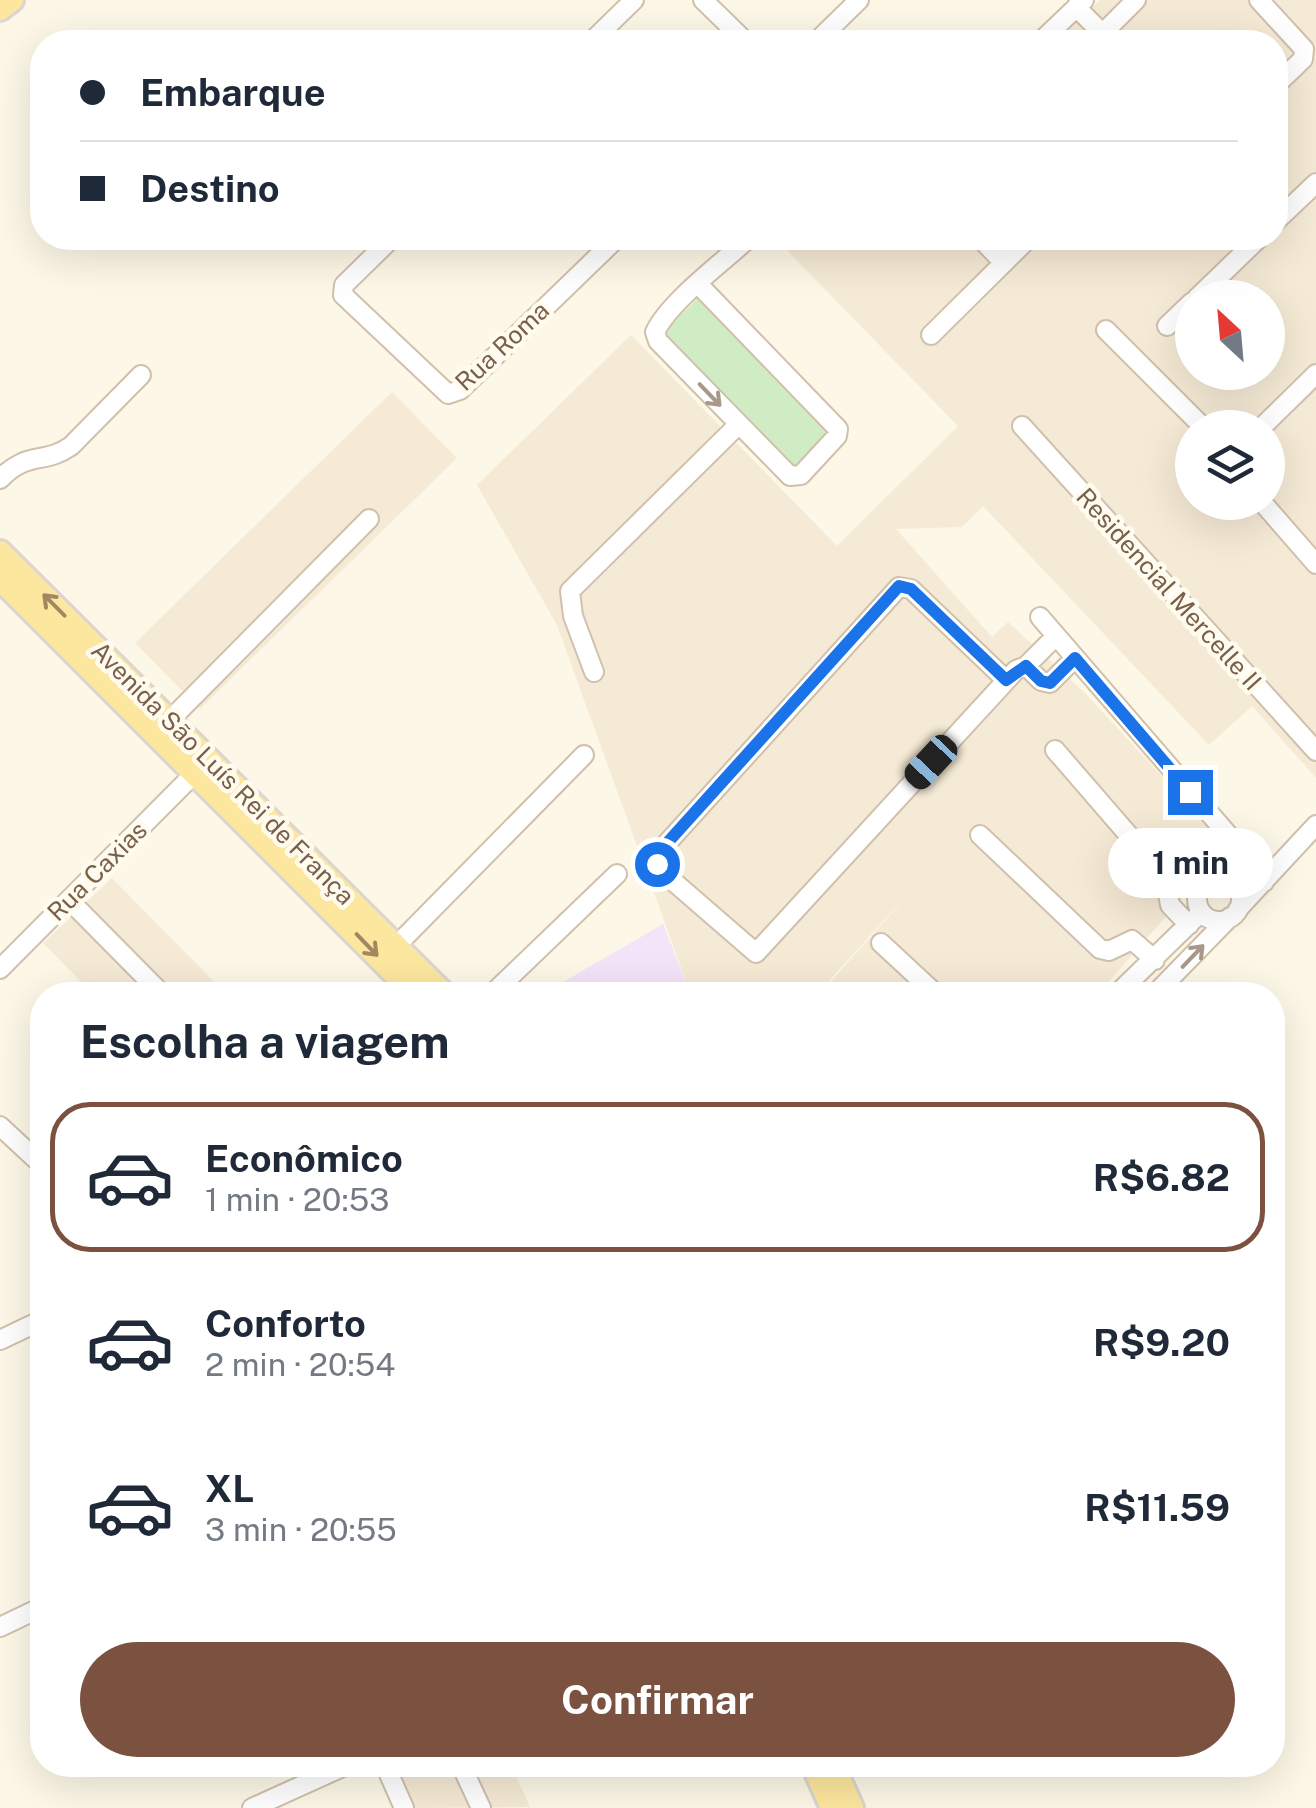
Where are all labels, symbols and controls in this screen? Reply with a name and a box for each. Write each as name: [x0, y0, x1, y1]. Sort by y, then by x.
text: Embarque: [140, 70, 326, 115]
text: Destino: [140, 166, 280, 211]
north arrow: [1175, 280, 1285, 390]
map controls: [1175, 280, 1285, 520]
street label: Rua Roma: [449, 295, 555, 397]
one-way arrow: [698, 383, 722, 407]
button: layers: [1175, 410, 1285, 520]
street label: Residencial Mercelle II: [1070, 482, 1268, 696]
one-way arrow: [42, 593, 66, 617]
street label: Avenida São Luís Rei de França: [85, 635, 361, 911]
car: [900, 730, 962, 794]
route end: [1168, 770, 1213, 815]
street label: Rua Caxias: [41, 815, 153, 927]
callout: 1 min: [1108, 827, 1272, 897]
route start: [635, 842, 680, 887]
text: 1 min: [1152, 844, 1229, 881]
one-way arrow: [354, 932, 378, 956]
one-way arrow: [1180, 945, 1204, 969]
text: Escolha a viagem: [80, 1015, 450, 1068]
icon: car: [85, 1132, 175, 1222]
text: Econômico: [205, 1136, 403, 1181]
text: R$6.82: [1093, 1155, 1230, 1200]
text: 1 min · 20:53: [205, 1181, 389, 1218]
icon: car: [85, 1297, 175, 1387]
text: Conforto: [205, 1301, 366, 1346]
text: R$9.20: [1093, 1320, 1230, 1365]
text: 2 min · 20:54: [205, 1346, 395, 1383]
icon: car: [85, 1462, 175, 1552]
text: XL: [205, 1466, 254, 1511]
text: R$11.59: [1084, 1485, 1230, 1530]
text: 3 min · 20:55: [205, 1511, 397, 1548]
button: Confirmar: [80, 1642, 1235, 1757]

